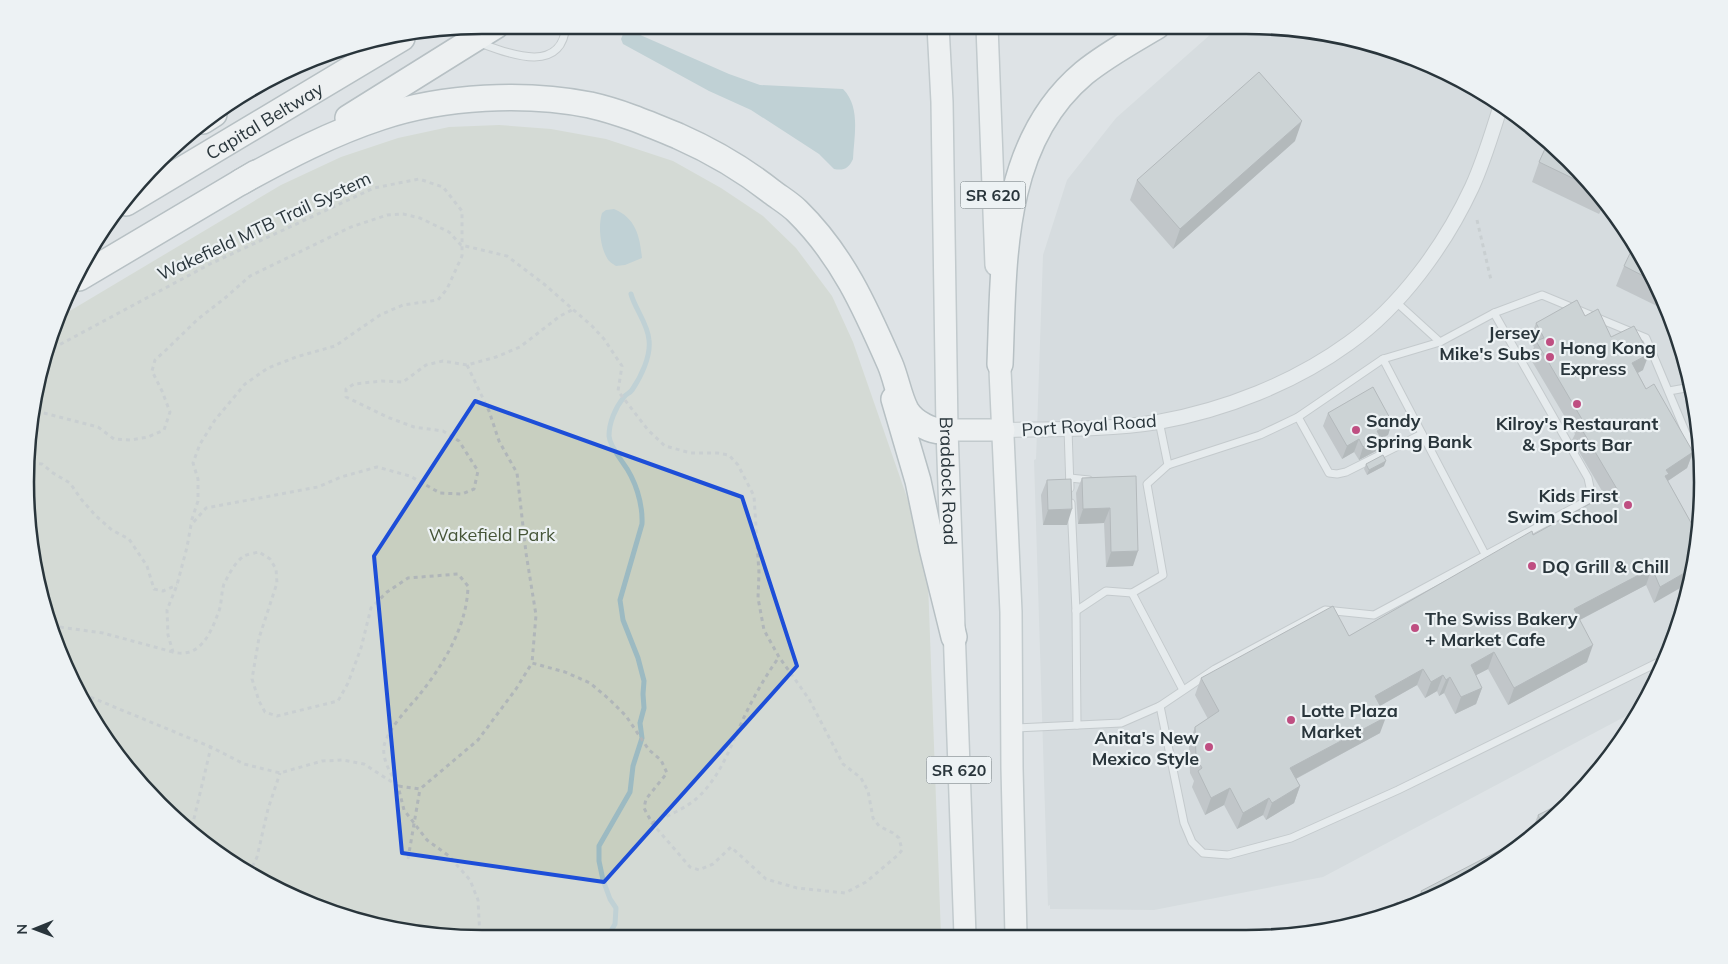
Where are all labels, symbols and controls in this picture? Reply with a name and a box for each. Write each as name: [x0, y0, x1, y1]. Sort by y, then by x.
street label: Capital Beltway: [201, 76, 327, 164]
street label: Wakefield MTB Trail System: [154, 166, 374, 286]
road number: SR 620: [960, 182, 1026, 208]
place label: Jersey Mike's Subs: [1439, 321, 1540, 365]
marker: Jersey Mike's Subs: [1544, 336, 1556, 348]
place label: Hong Kong Express: [1560, 336, 1656, 380]
marker: Hong Kong Express: [1544, 351, 1556, 363]
marker: Kilroy's Restaurant & Sports Bar: [1571, 398, 1583, 410]
street label: Port Royal Road: [1021, 409, 1157, 441]
place label: Sandy Spring Bank: [1366, 409, 1473, 453]
place label: Kilroy's Restaurant & Sports Bar: [1496, 412, 1658, 456]
street label: Braddock Road: [935, 416, 963, 545]
marker: Sandy Spring Bank: [1350, 424, 1362, 436]
place label: Kids First Swim School: [1507, 484, 1618, 528]
marker: Kids First Swim School: [1622, 499, 1634, 511]
park label: Wakefield Park: [429, 523, 556, 546]
place label: DQ Grill & Chill: [1542, 555, 1669, 578]
marker: DQ Grill & Chill: [1526, 560, 1538, 572]
place label: The Swiss Bakery + Market Cafe: [1425, 607, 1578, 651]
marker: The Swiss Bakery + Market Cafe: [1409, 622, 1421, 634]
place label: Lotte Plaza Market: [1301, 699, 1398, 743]
marker: Lotte Plaza Market: [1285, 714, 1297, 726]
place label: Anita's New Mexico Style: [1092, 726, 1199, 770]
marker: Anita's New Mexico Style: [1203, 741, 1215, 753]
road number: SR 620: [926, 756, 992, 784]
north arrow: [10, 904, 60, 954]
text: N: [13, 924, 31, 935]

